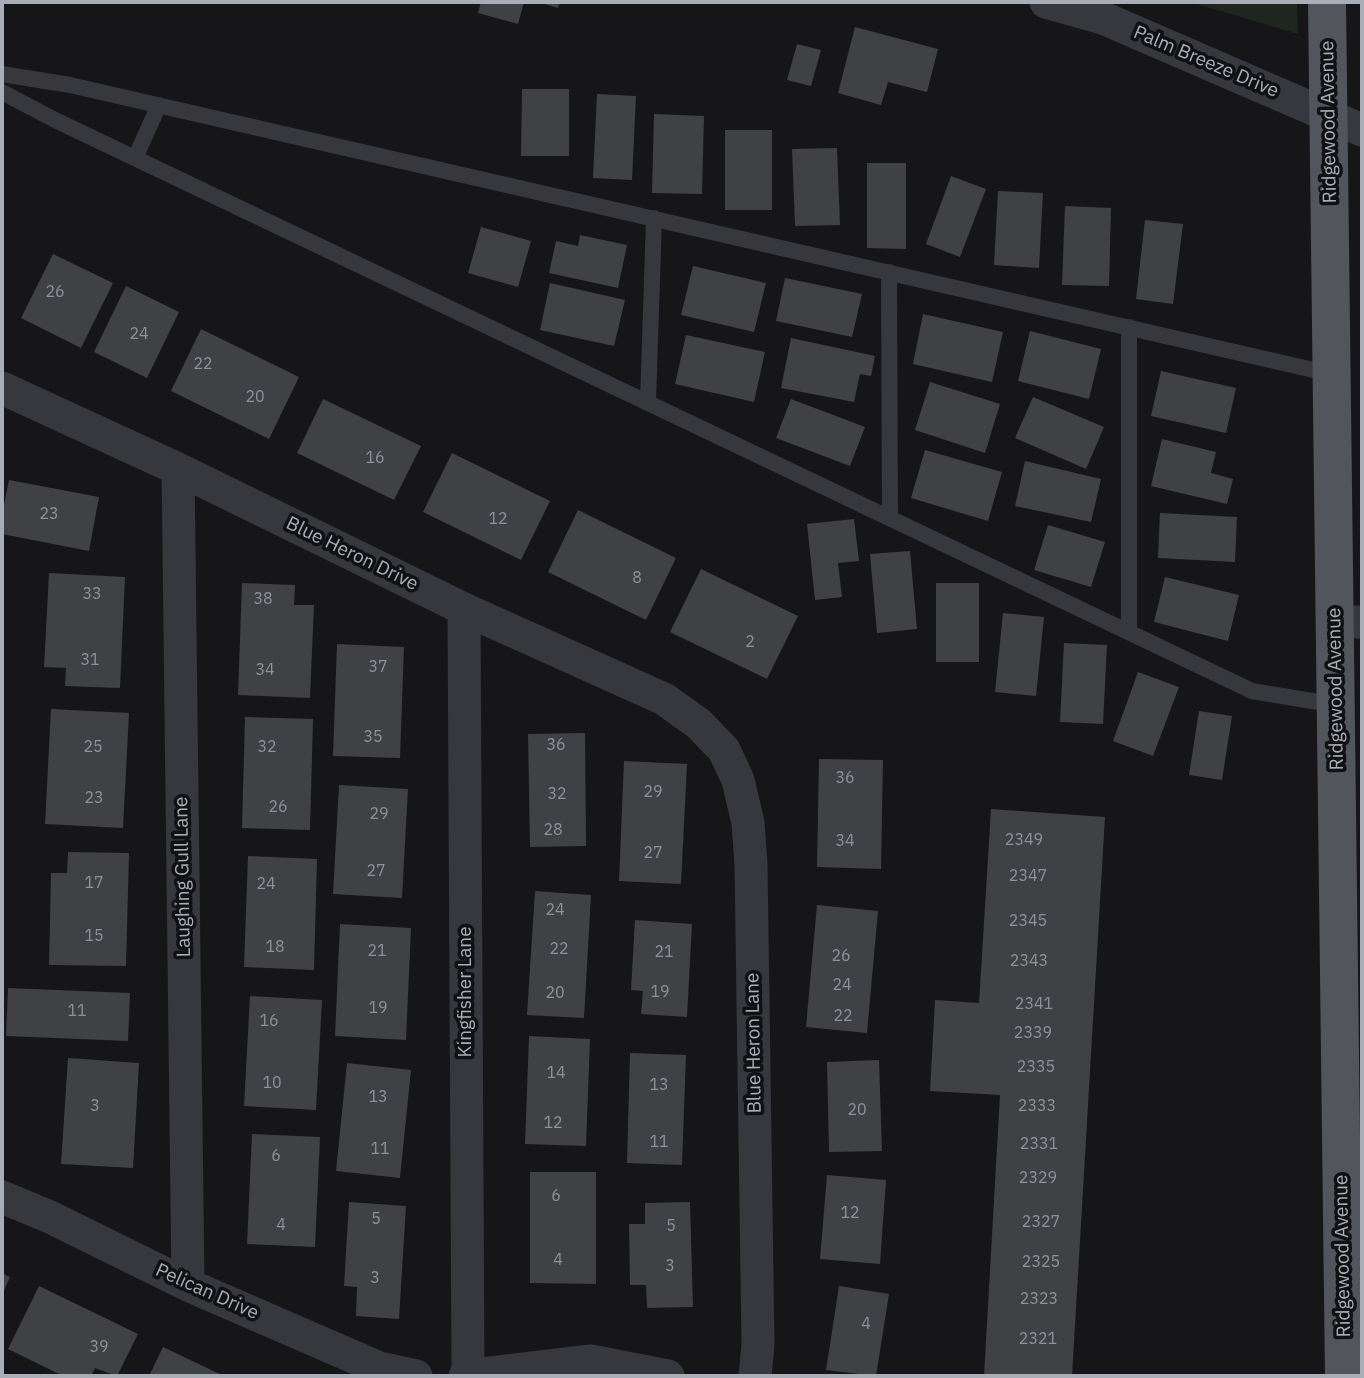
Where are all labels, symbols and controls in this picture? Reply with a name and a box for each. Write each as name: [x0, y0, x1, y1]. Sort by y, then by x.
street label: Palm Breeze Drive: [1130, 21, 1282, 103]
street label: Ridgewood Avenue: [1316, 40, 1342, 204]
house number: 26: [45, 282, 65, 302]
house number: 24: [129, 324, 149, 344]
house number: 22: [193, 354, 213, 374]
house number: 20: [245, 387, 265, 407]
house number: 16: [365, 448, 385, 468]
house number: 23: [39, 504, 59, 524]
house number: 12: [488, 509, 508, 529]
street label: Blue Heron Drive: [282, 512, 422, 596]
house number: 8: [632, 568, 642, 588]
house number: 33: [82, 584, 102, 604]
house number: 38: [253, 589, 273, 609]
street label: Ridgewood Avenue: [1323, 607, 1349, 771]
house number: 2: [745, 632, 755, 652]
house number: 31: [80, 650, 100, 670]
house number: 37: [368, 657, 388, 677]
house number: 34: [255, 660, 275, 680]
house number: 35: [363, 727, 383, 747]
house number: 36: [546, 735, 566, 755]
house number: 25: [83, 737, 103, 757]
house number: 32: [257, 737, 277, 757]
house number: 36: [835, 768, 855, 788]
house number: 29: [643, 782, 663, 802]
house number: 32: [547, 784, 567, 804]
house number: 23: [84, 788, 104, 808]
street label: Laughing Gull Lane: [170, 796, 196, 958]
house number: 26: [268, 797, 288, 817]
house number: 29: [369, 804, 389, 824]
house number: 28: [543, 820, 563, 840]
house number: 2349: [1005, 830, 1043, 850]
house number: 34: [835, 831, 855, 851]
house number: 27: [643, 843, 663, 863]
house number: 27: [366, 861, 386, 881]
house number: 2347: [1009, 866, 1047, 886]
house number: 17: [84, 873, 104, 893]
house number: 24: [256, 874, 276, 894]
house number: 24: [545, 900, 565, 920]
house number: 2345: [1009, 911, 1047, 931]
house number: 15: [84, 926, 104, 946]
street label: Kingfisher Lane: [455, 926, 477, 1058]
house number: 18: [265, 937, 285, 957]
house number: 22: [549, 939, 569, 959]
house number: 21: [367, 941, 387, 961]
house number: 21: [654, 942, 674, 962]
house number: 26: [831, 946, 851, 966]
house number: 2343: [1010, 951, 1048, 971]
street label: Blue Heron Lane: [741, 972, 767, 1114]
house number: 24: [832, 975, 852, 995]
house number: 19: [650, 982, 670, 1002]
house number: 20: [545, 983, 565, 1003]
house number: 2341: [1015, 994, 1053, 1014]
house number: 19: [368, 998, 388, 1018]
house number: 11: [67, 1001, 87, 1021]
house number: 22: [833, 1006, 853, 1026]
house number: 16: [259, 1011, 279, 1031]
house number: 2339: [1014, 1023, 1052, 1043]
house number: 2335: [1017, 1057, 1055, 1077]
house number: 14: [546, 1063, 566, 1083]
house number: 10: [262, 1073, 282, 1093]
house number: 13: [649, 1075, 669, 1095]
house number: 13: [368, 1087, 388, 1107]
house number: 3: [90, 1096, 100, 1116]
house number: 2333: [1018, 1096, 1056, 1116]
house number: 20: [847, 1100, 867, 1120]
house number: 12: [543, 1113, 563, 1133]
house number: 11: [649, 1132, 669, 1152]
house number: 2331: [1020, 1134, 1058, 1154]
house number: 11: [370, 1139, 390, 1159]
house number: 6: [271, 1146, 281, 1166]
house number: 2329: [1019, 1168, 1057, 1188]
street label: Ridgewood Avenue: [1330, 1174, 1356, 1338]
house number: 6: [551, 1186, 561, 1206]
house number: 12: [840, 1203, 860, 1223]
house number: 5: [371, 1209, 381, 1229]
house number: 2327: [1022, 1212, 1060, 1232]
house number: 4: [276, 1215, 286, 1235]
house number: 5: [666, 1216, 676, 1236]
house number: 4: [553, 1250, 563, 1270]
house number: 2325: [1022, 1252, 1060, 1272]
house number: 3: [665, 1256, 675, 1276]
street label: Pelican Drive: [152, 1259, 262, 1325]
house number: 3: [370, 1268, 380, 1288]
house number: 2323: [1020, 1289, 1058, 1309]
house number: 4: [861, 1314, 871, 1334]
house number: 2321: [1019, 1329, 1057, 1349]
house number: 39: [89, 1337, 109, 1357]

